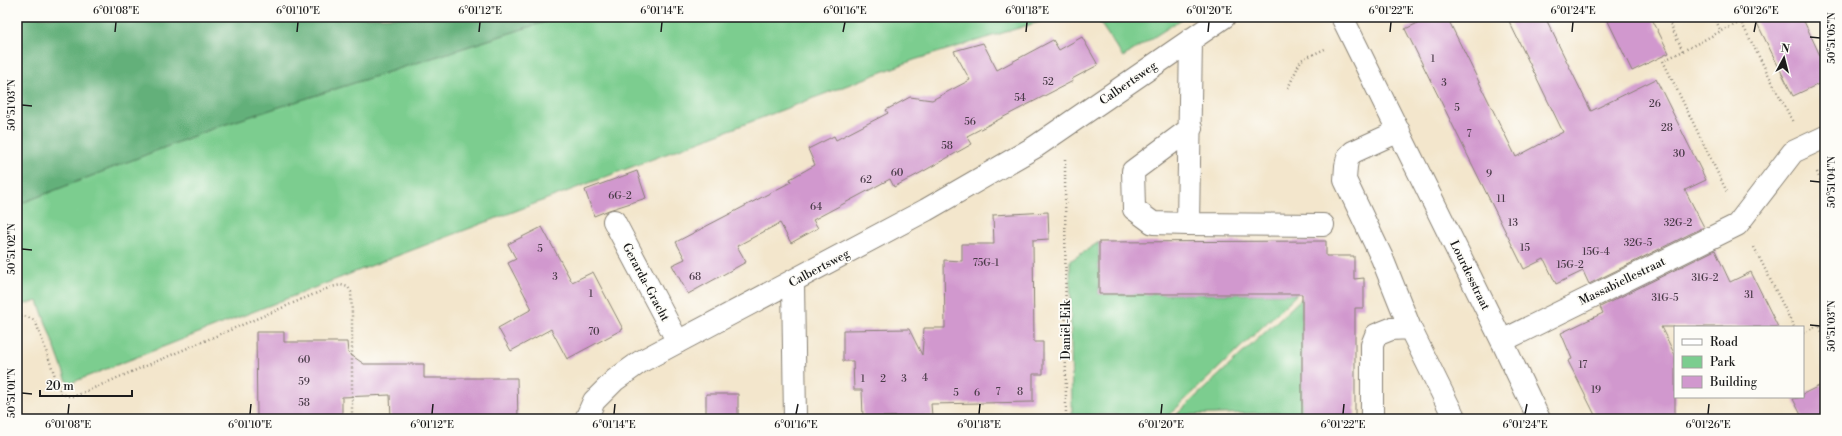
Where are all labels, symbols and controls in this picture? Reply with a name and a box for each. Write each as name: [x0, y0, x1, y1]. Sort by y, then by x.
text: 6°01'08"E: [93, 5, 139, 17]
text: 6°01'10"E: [276, 5, 320, 17]
text: 6°01'12"E: [458, 5, 502, 17]
text: 6°01'14"E: [640, 5, 684, 17]
text: 6°01'16"E: [823, 5, 867, 17]
text: 6°01'18"E: [1005, 5, 1049, 17]
text: 6°01'20"E: [1186, 5, 1232, 17]
text: 6°01'22"E: [1369, 5, 1413, 17]
text: 6°01'24"E: [1550, 5, 1596, 17]
text: 6°01'26"E: [1733, 5, 1779, 17]
text: 50°51'05"N: [1826, 12, 1838, 64]
north arrow: [1764, 38, 1804, 78]
text: N: [1780, 42, 1791, 57]
house number: 1: [1431, 53, 1436, 65]
street label: Calbertsweg: [1097, 58, 1160, 109]
house number: 52: [1042, 76, 1054, 88]
house number: 3: [1441, 77, 1447, 89]
text: 50°51'03"N: [6, 79, 18, 131]
house number: 54: [1014, 92, 1026, 104]
house number: 26: [1649, 98, 1661, 110]
house number: 5: [1454, 102, 1460, 114]
house number: 56: [964, 116, 976, 128]
house number: 28: [1661, 122, 1673, 134]
house number: 7: [1466, 128, 1472, 140]
house number: 58: [941, 140, 953, 152]
house number: 30: [1673, 148, 1685, 160]
text: 50°51'04"N: [1826, 156, 1838, 208]
house number: 60: [891, 167, 904, 179]
house number: 9: [1486, 168, 1492, 180]
house number: 62: [860, 174, 872, 186]
house number: 6G-2: [608, 190, 632, 202]
house number: 11: [1497, 193, 1506, 205]
house number: 64: [810, 201, 822, 213]
house number: 13: [1508, 217, 1518, 229]
house number: 32G-2: [1664, 217, 1693, 229]
text: 50°51'02"N: [6, 223, 18, 275]
house number: 32G-5: [1624, 237, 1653, 249]
street label: Lourdesstraat: [1446, 238, 1493, 313]
street label: Gerarda-Gracht: [619, 241, 673, 325]
house number: 15: [1520, 242, 1530, 254]
house number: 5: [537, 243, 543, 255]
street label: Calbertsweg: [786, 246, 853, 291]
house number: 15G-4: [1582, 246, 1610, 258]
street label: Massabiellestraat: [1576, 254, 1669, 309]
house number: 75G-1: [973, 257, 1000, 269]
house number: 15G-2: [1556, 259, 1584, 271]
house number: 3: [552, 271, 558, 283]
house number: 68: [689, 271, 701, 283]
house number: 31G-2: [1692, 272, 1719, 284]
house number: 1: [589, 288, 594, 300]
house number: 31: [1744, 289, 1754, 301]
house number: 31G-5: [1652, 292, 1679, 304]
street label: Daniël-Eik: [1059, 300, 1074, 360]
text: 50°51'03"N: [1826, 300, 1838, 352]
house number: 70: [588, 326, 600, 338]
legend: [1674, 326, 1804, 398]
text: Road: [1710, 335, 1738, 350]
house number: 60: [298, 354, 311, 366]
text: Park: [1710, 355, 1736, 370]
house number: 17: [1579, 359, 1587, 371]
text: 50°51'01"N: [6, 368, 18, 418]
scale bar: [40, 372, 132, 398]
house number: 4: [922, 372, 928, 384]
house number: 1: [861, 373, 866, 385]
house number: 2: [880, 373, 886, 385]
house number: 3: [901, 373, 907, 385]
text: Building: [1709, 375, 1758, 390]
house number: 59: [298, 376, 310, 388]
text: 20 m: [46, 379, 74, 394]
house number: 19: [1591, 384, 1601, 396]
house number: 7: [995, 386, 1001, 398]
house number: 8: [1017, 386, 1023, 398]
house number: 5: [953, 387, 959, 399]
house number: 6: [974, 387, 980, 399]
house number: 58: [298, 397, 310, 409]
text: 6°01'08"E: [45, 419, 91, 431]
text: 6°01'10"E: [228, 419, 272, 431]
text: 6°01'12"E: [410, 419, 454, 431]
text: 6°01'14"E: [592, 419, 636, 431]
text: 6°01'16"E: [774, 419, 818, 431]
text: 6°01'18"E: [957, 419, 1001, 431]
text: 6°01'20"E: [1138, 419, 1184, 431]
text: 6°01'22"E: [1321, 419, 1365, 431]
text: 6°01'24"E: [1502, 419, 1548, 431]
text: 6°01'26"E: [1685, 419, 1731, 431]

